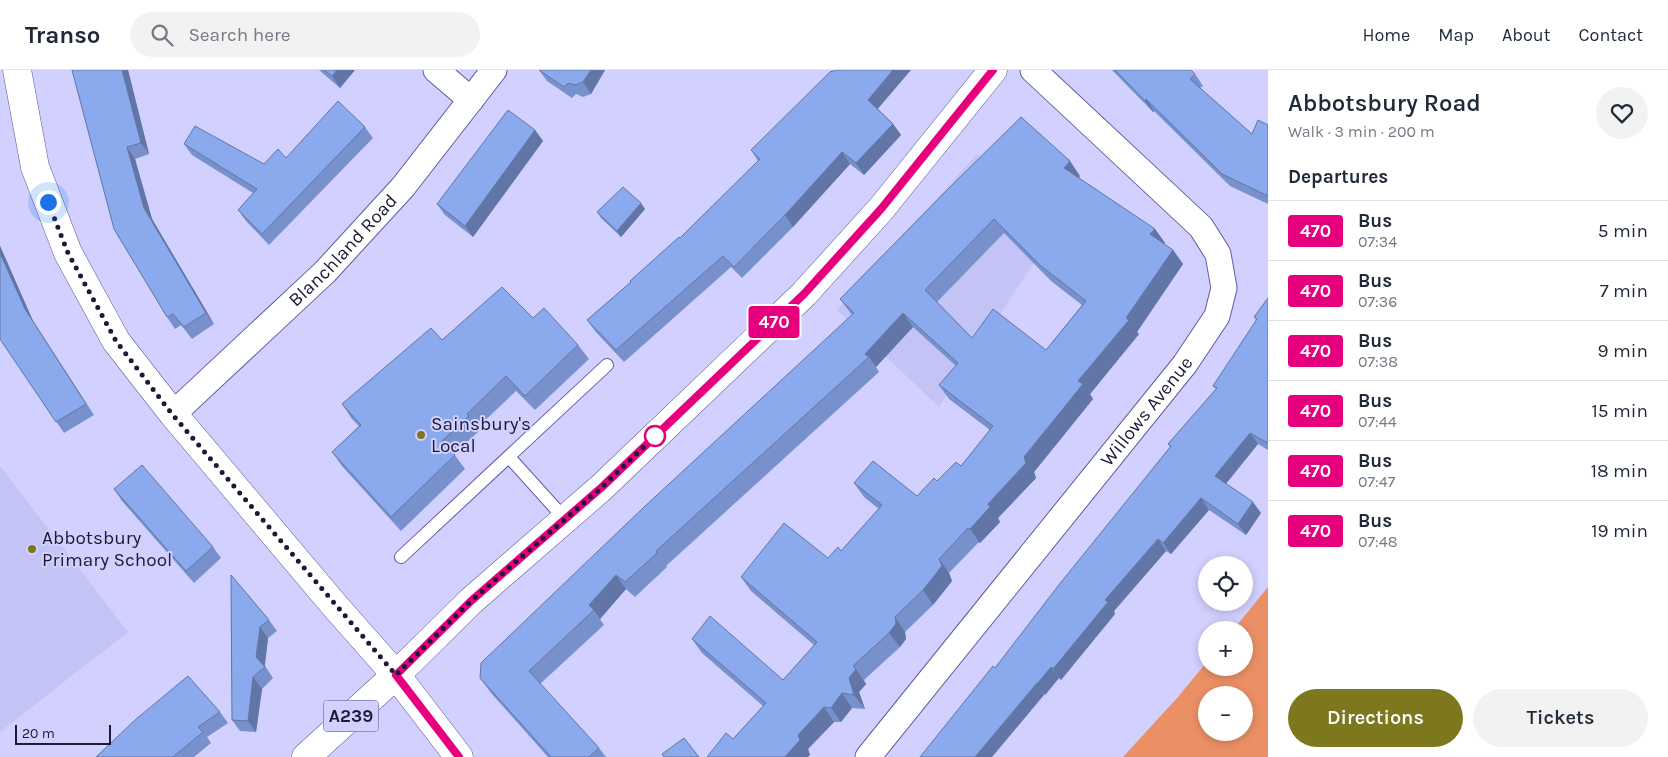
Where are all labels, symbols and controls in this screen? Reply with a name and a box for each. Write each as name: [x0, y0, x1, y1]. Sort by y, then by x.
search box: [130, 12, 480, 57]
text: Transo: [25, 21, 100, 49]
icon: search: [148, 21, 176, 49]
text: Search here: [188, 24, 291, 46]
text: Home: [1362, 24, 1410, 46]
text: Map: [1438, 24, 1474, 46]
text: About: [1502, 24, 1551, 46]
text: Contact: [1579, 24, 1643, 46]
button: heart: [1596, 87, 1648, 139]
text: Abbotsbury Road: [1288, 89, 1481, 117]
text: Walk · 3 min · 200 m: [1288, 122, 1435, 141]
text: Departures: [1288, 166, 1388, 188]
your location: [36, 190, 61, 215]
street label: Blanchland Road: [284, 190, 402, 311]
text: Bus: [1358, 210, 1392, 232]
text: 470: [1300, 220, 1331, 242]
text: 5 min: [1598, 220, 1648, 242]
text: 07:34: [1358, 232, 1397, 251]
text: Bus: [1358, 270, 1392, 292]
text: 470: [1300, 280, 1331, 302]
text: 7 min: [1600, 280, 1648, 302]
text: 07:36: [1358, 292, 1397, 311]
line badge: 470: [745, 306, 803, 338]
text: 470: [758, 311, 790, 333]
text: Bus: [1358, 330, 1392, 352]
text: 470: [1300, 340, 1331, 362]
text: 9 min: [1598, 340, 1648, 362]
text: 07:38: [1358, 352, 1398, 371]
street label: Willows Avenue: [1096, 353, 1198, 471]
text: Bus: [1358, 390, 1392, 412]
text: 470: [1300, 400, 1331, 422]
text: 15 min: [1592, 400, 1648, 422]
text: 07:44: [1358, 412, 1397, 431]
place label: Sainsbury's Local: [431, 413, 531, 457]
unlabelled marker: [644, 425, 666, 447]
marker: Sainsbury's Local: [415, 429, 427, 441]
text: Bus: [1358, 450, 1392, 472]
text: 470: [1300, 460, 1331, 482]
text: 18 min: [1591, 460, 1648, 482]
text: 07:47: [1358, 472, 1395, 491]
text: Bus: [1358, 510, 1392, 532]
text: 470: [1300, 520, 1331, 542]
text: 19 min: [1591, 520, 1648, 542]
place label: Abbotsbury Primary School: [42, 527, 172, 571]
text: 07:48: [1358, 532, 1397, 551]
marker: Abbotsbury Primary School: [26, 543, 38, 555]
map controls: [1198, 556, 1253, 741]
button: locate: [1198, 556, 1253, 611]
button: +: [1198, 621, 1253, 676]
button: −: [1198, 686, 1253, 741]
button: Directions: [1288, 689, 1463, 747]
button: Tickets: [1473, 689, 1648, 747]
road number: A239: [324, 700, 378, 731]
scale bar: [15, 722, 111, 745]
text: 20 m: [22, 725, 55, 742]

